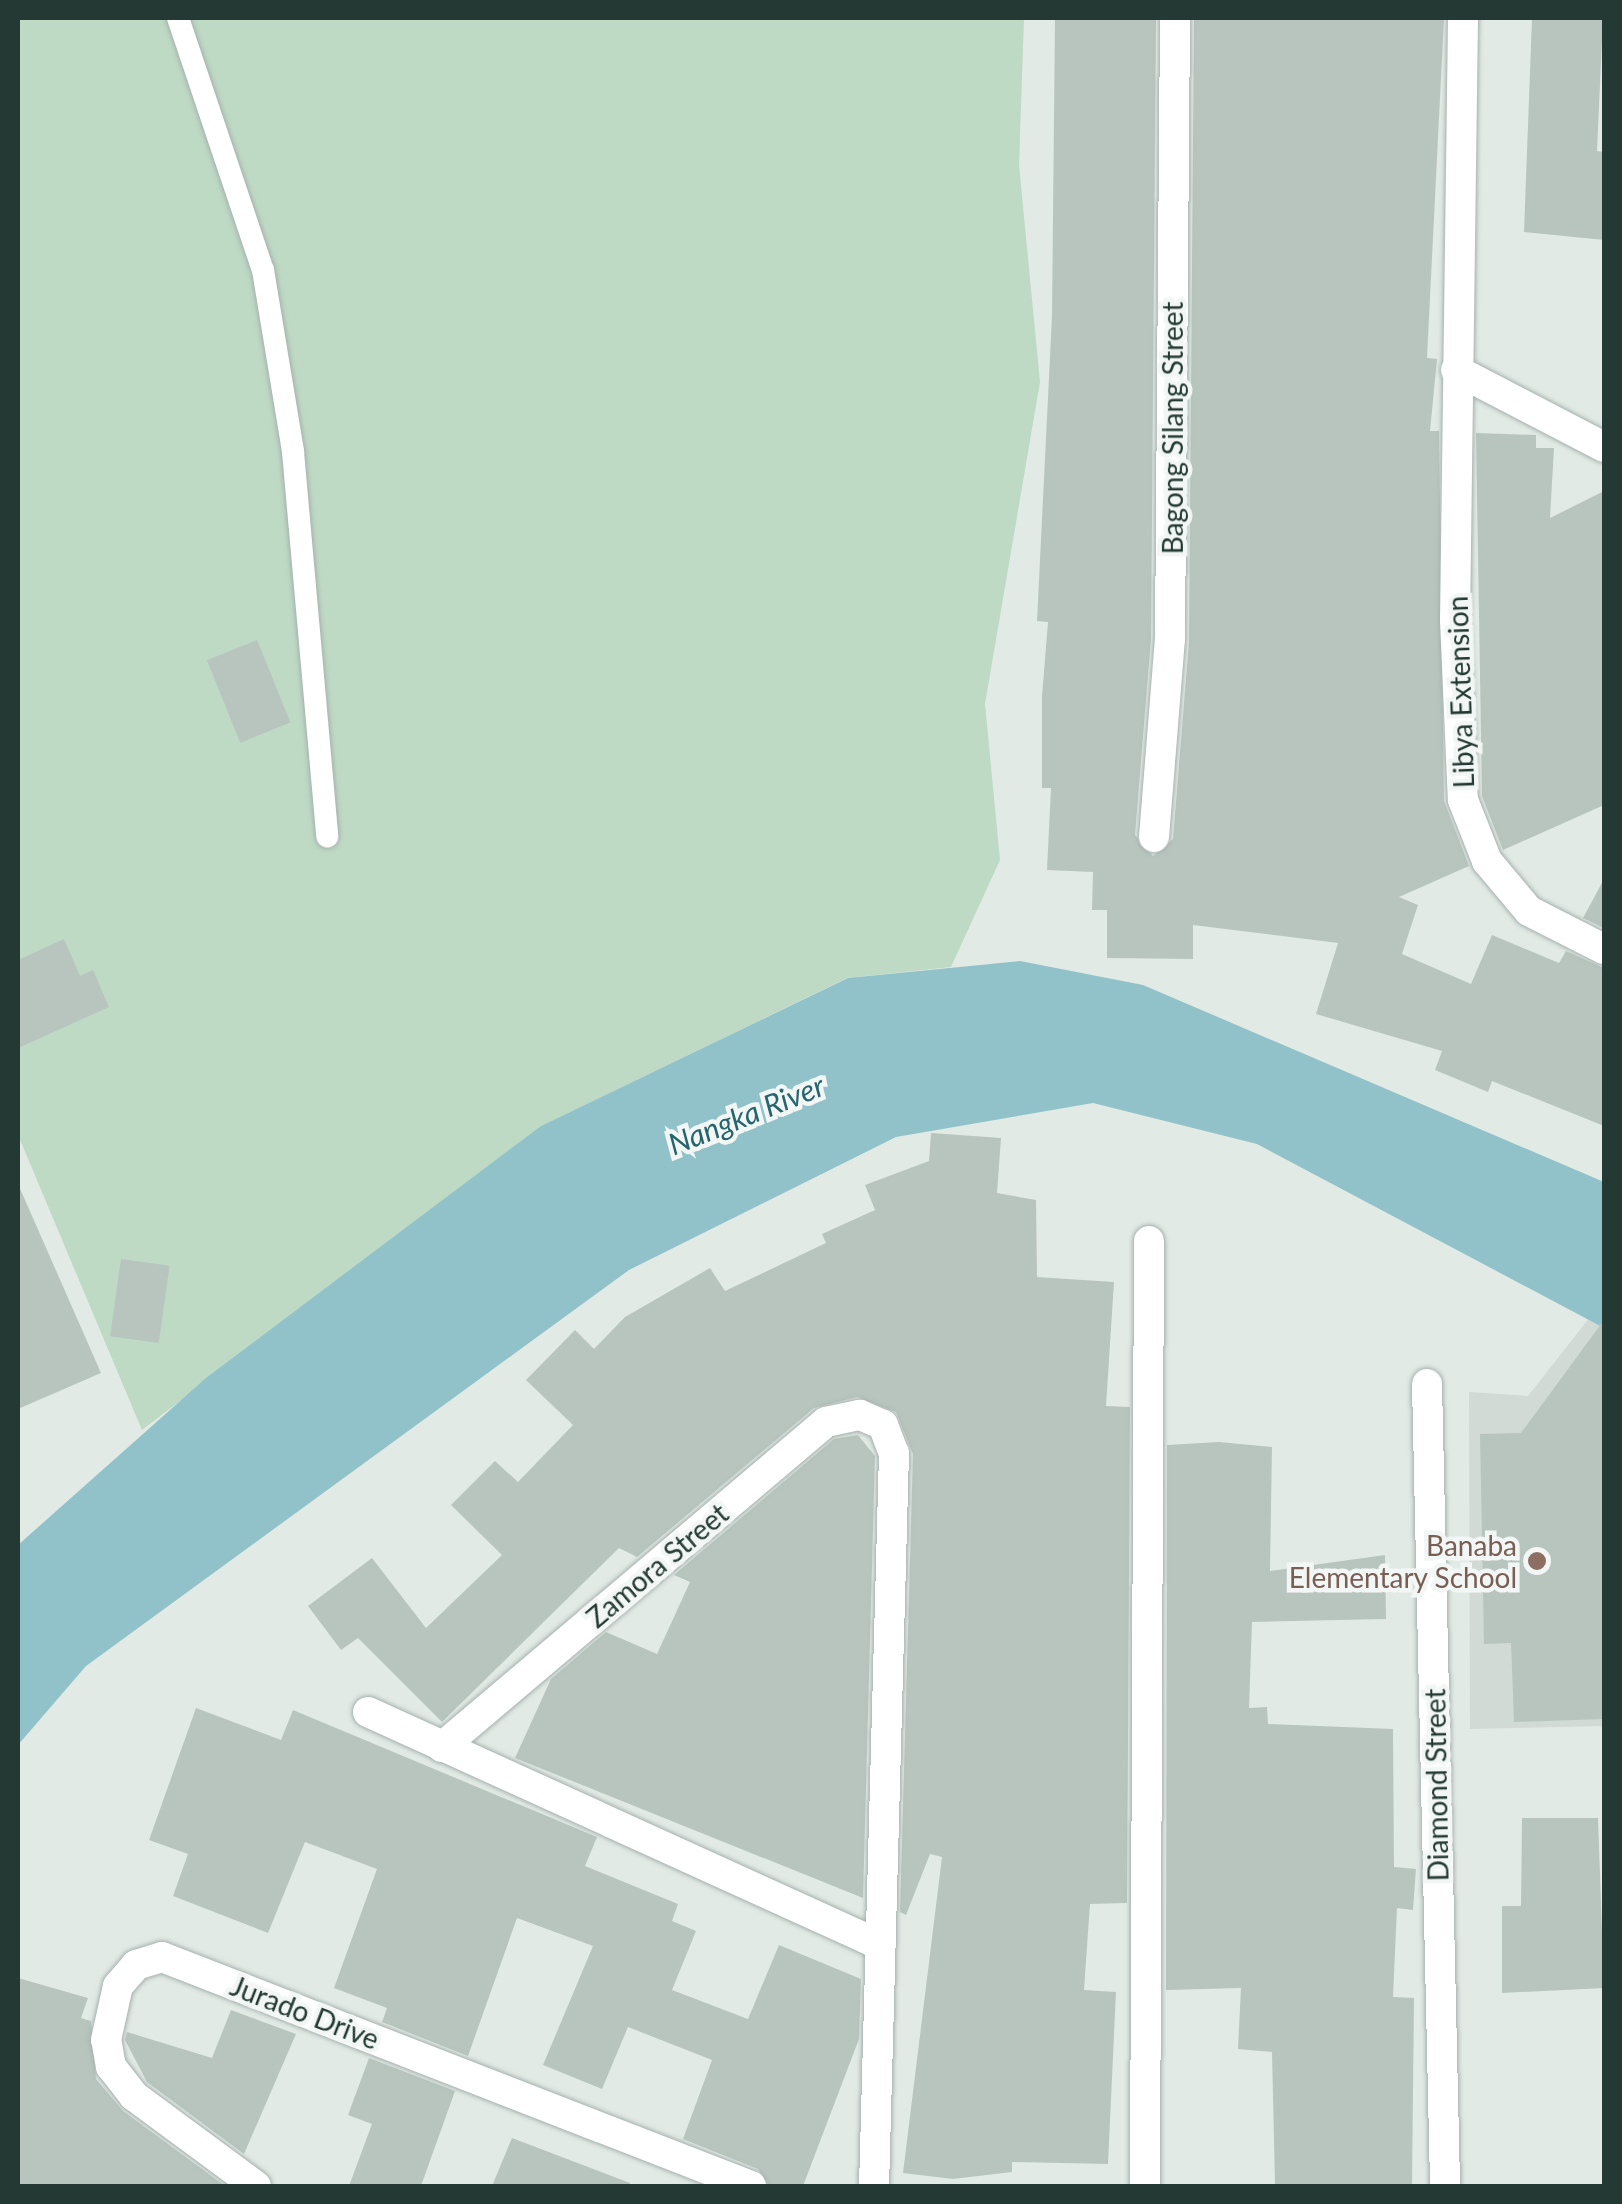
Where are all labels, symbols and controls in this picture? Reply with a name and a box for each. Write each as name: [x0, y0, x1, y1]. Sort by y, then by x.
street label: Bagong Silang Street: [1155, 302, 1189, 554]
street label: Libya Extension: [1440, 595, 1480, 789]
water label: Nangka River: [663, 1066, 829, 1162]
street label: Zamora Street: [579, 1496, 735, 1634]
place label: Banaba Elementary School: [1288, 1528, 1517, 1594]
marker: Banaba Elementary School: [1526, 1550, 1548, 1572]
street label: Diamond Street: [1418, 1688, 1454, 1882]
street label: Jurado Drive: [226, 1968, 384, 2056]

